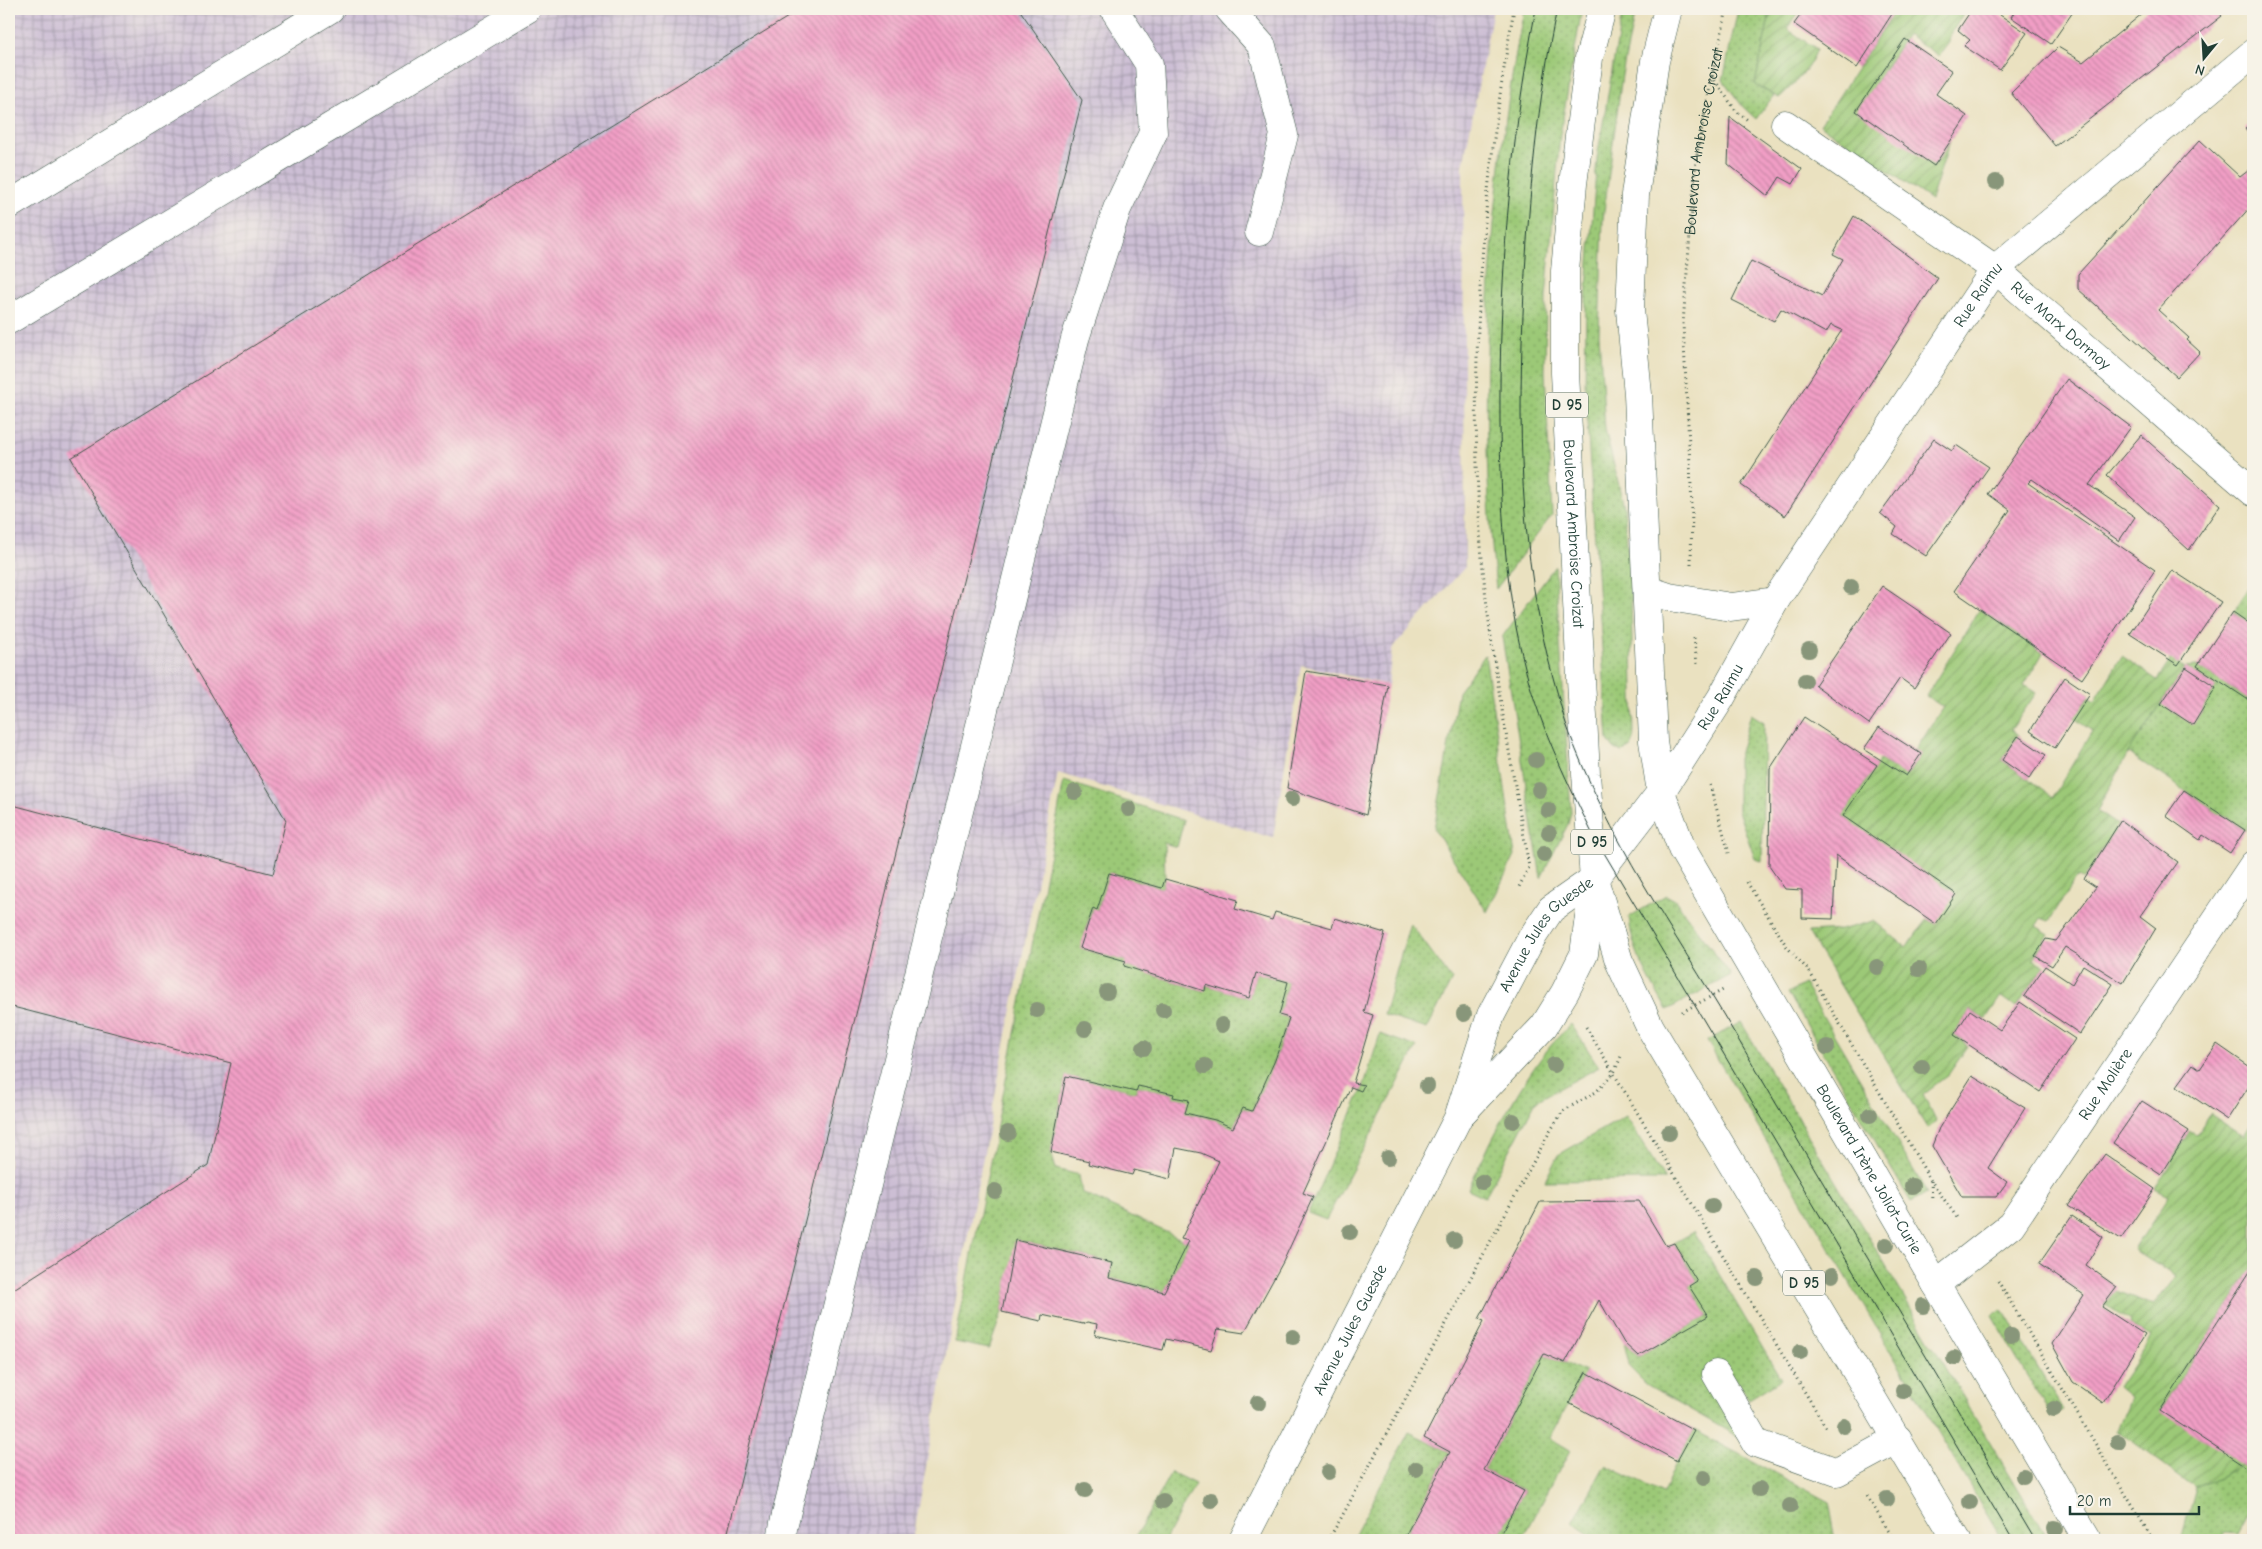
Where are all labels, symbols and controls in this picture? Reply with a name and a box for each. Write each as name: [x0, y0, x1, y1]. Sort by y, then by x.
north arrow: [2180, 32, 2230, 82]
street label: Boulevard Ambroise Croizat: [1681, 46, 1727, 236]
text: N: [2193, 60, 2207, 79]
street label: Rue Raimu: [1950, 258, 2005, 330]
street label: Rue Marx Dormoy: [2007, 278, 2115, 374]
road number: D 95: [1546, 392, 1588, 418]
street label: Boulevard Ambroise Croizat: [1559, 439, 1587, 629]
street label: Rue Raimu: [1694, 661, 1747, 734]
road number: D 95: [1571, 830, 1613, 854]
street label: Avenue Jules Guesde: [1496, 873, 1597, 995]
street label: Rue Molière: [2075, 1045, 2136, 1123]
street label: Boulevard Irène Joliot-Curie: [1812, 1081, 1925, 1257]
street label: Avenue Jules Guesde: [1309, 1261, 1391, 1398]
road number: D 95: [1783, 1270, 1825, 1296]
scale bar: [2070, 1484, 2198, 1516]
text: 20 m: [2077, 1492, 2111, 1510]

